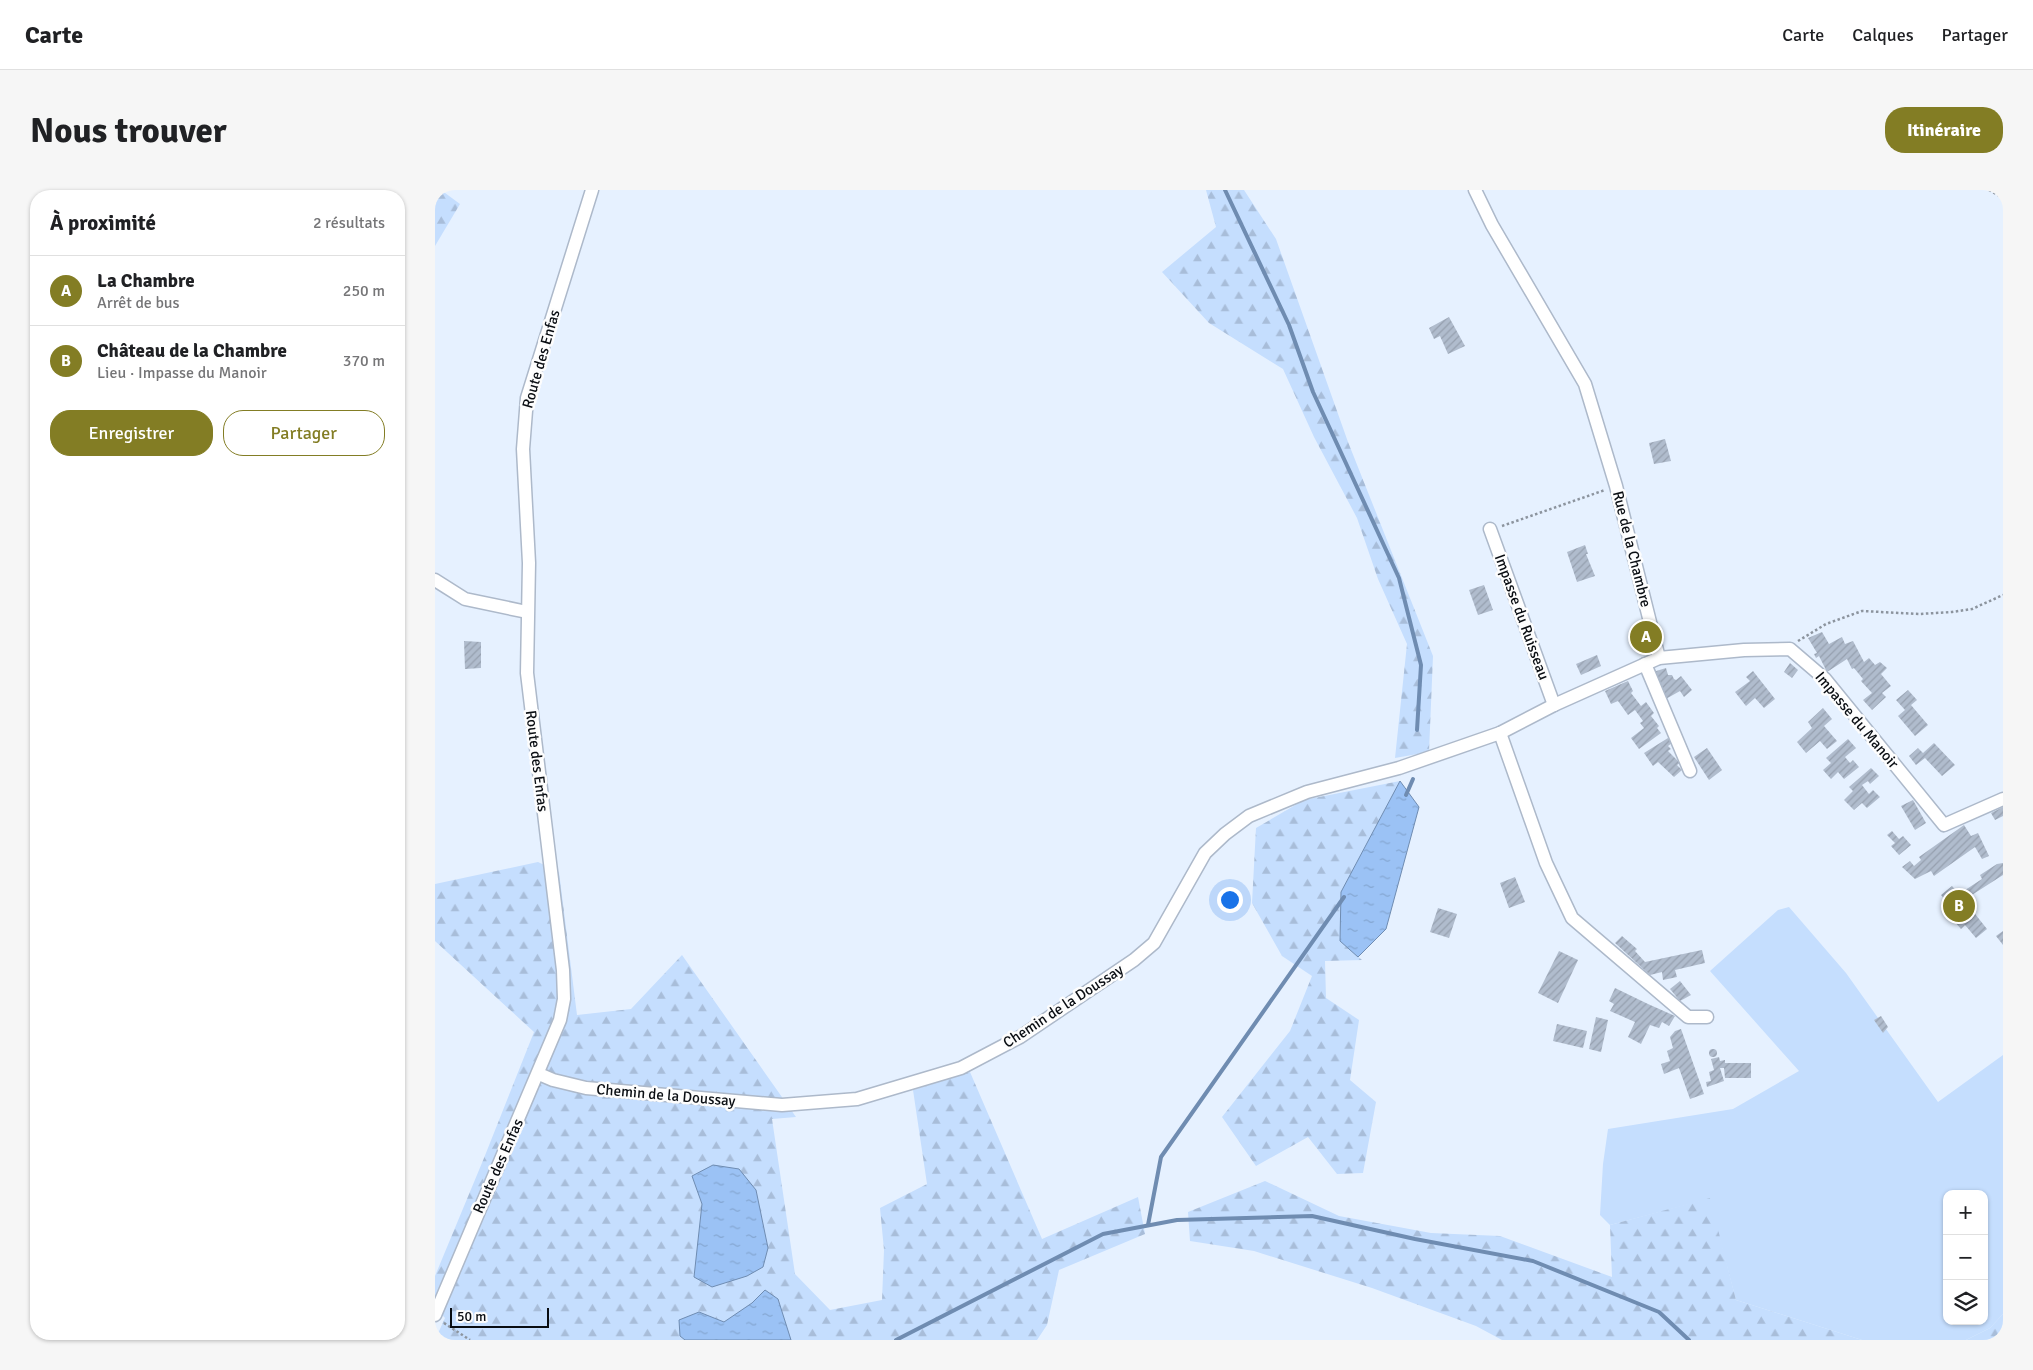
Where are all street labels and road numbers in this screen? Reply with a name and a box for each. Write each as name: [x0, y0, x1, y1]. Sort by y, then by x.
street label: Route des Enfas: [518, 307, 564, 410]
street label: Rue de la Chambre: [1609, 489, 1655, 609]
street label: Impasse du Ruisseau: [1491, 552, 1553, 682]
street label: Impasse du Manoir: [1811, 668, 1903, 772]
street label: Route des Enfas: [522, 709, 552, 813]
street label: Chemin de la Doussay: [1000, 960, 1126, 1052]
street label: Chemin de la Doussay: [596, 1080, 736, 1110]
street label: Route des Enfas: [469, 1115, 527, 1216]

